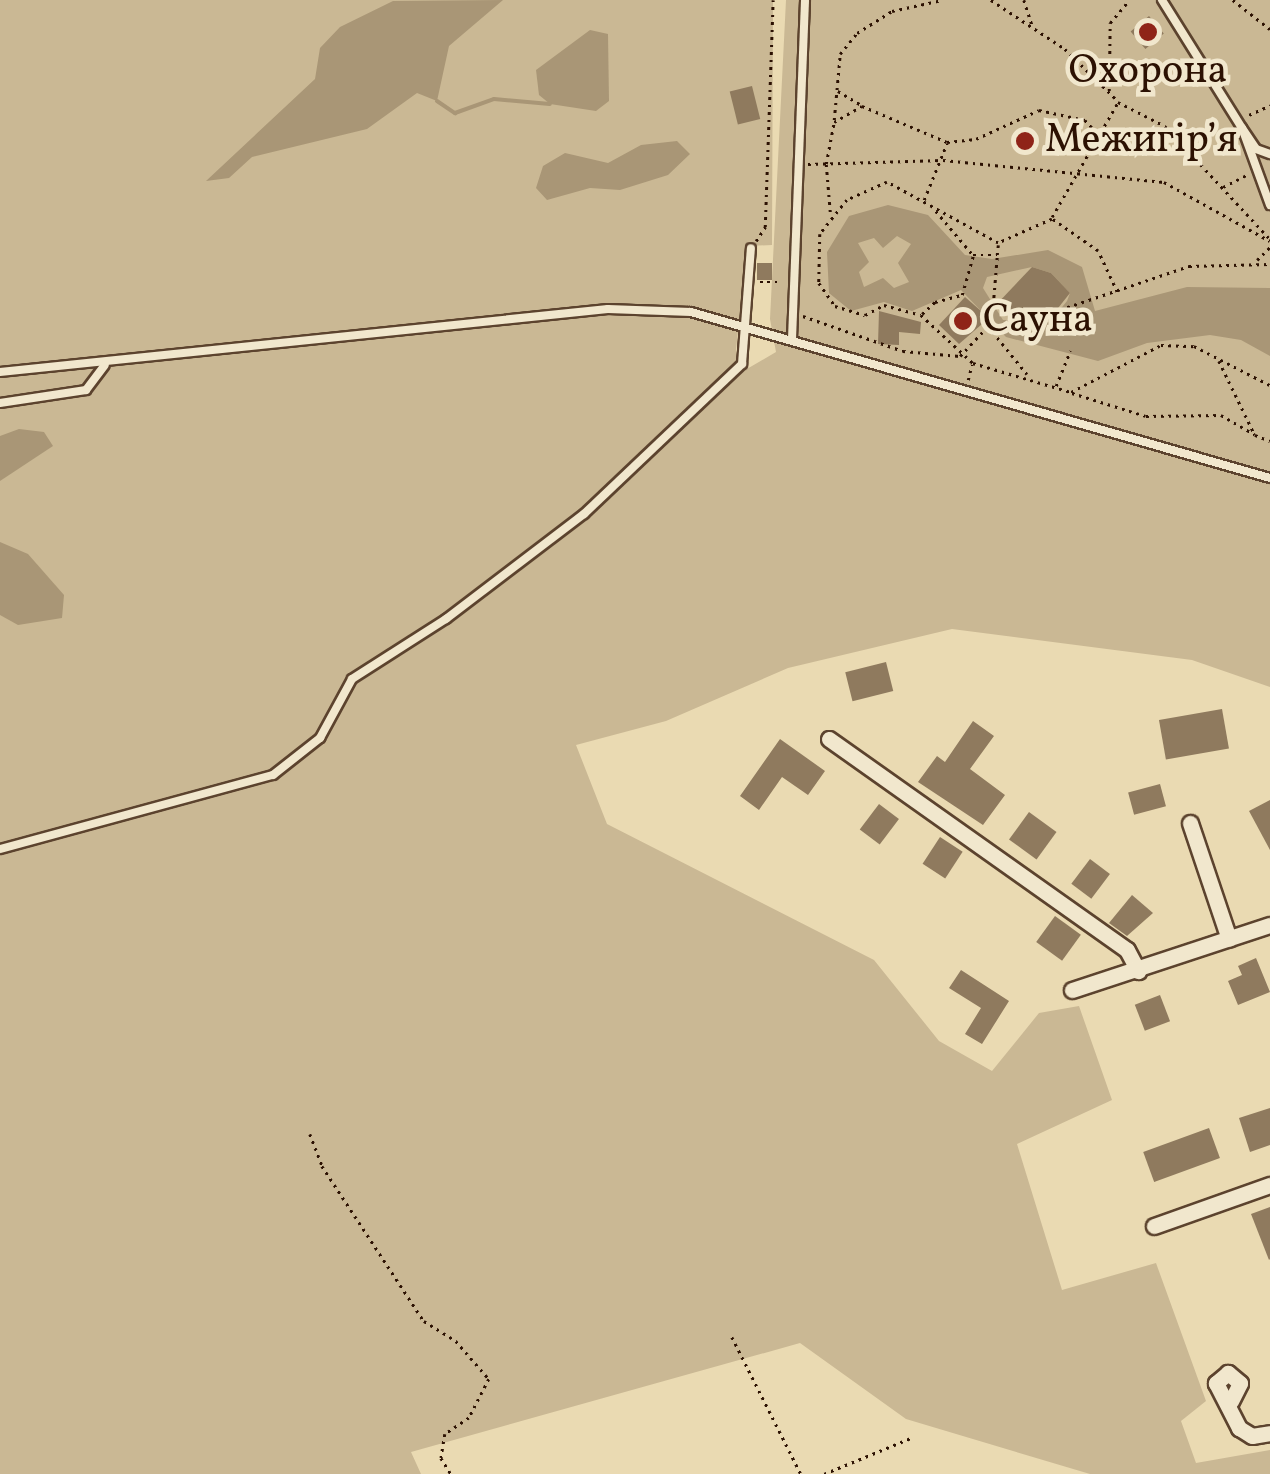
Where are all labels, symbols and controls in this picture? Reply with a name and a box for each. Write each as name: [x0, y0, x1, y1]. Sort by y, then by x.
marker: Охорона: [1137, 21, 1159, 43]
place label: Охорона: [1068, 48, 1228, 96]
place label: Межигір’я: [1045, 117, 1238, 165]
marker: Межигір’я: [1014, 130, 1036, 152]
place label: Сауна: [983, 297, 1093, 345]
marker: Сауна: [952, 310, 974, 332]

